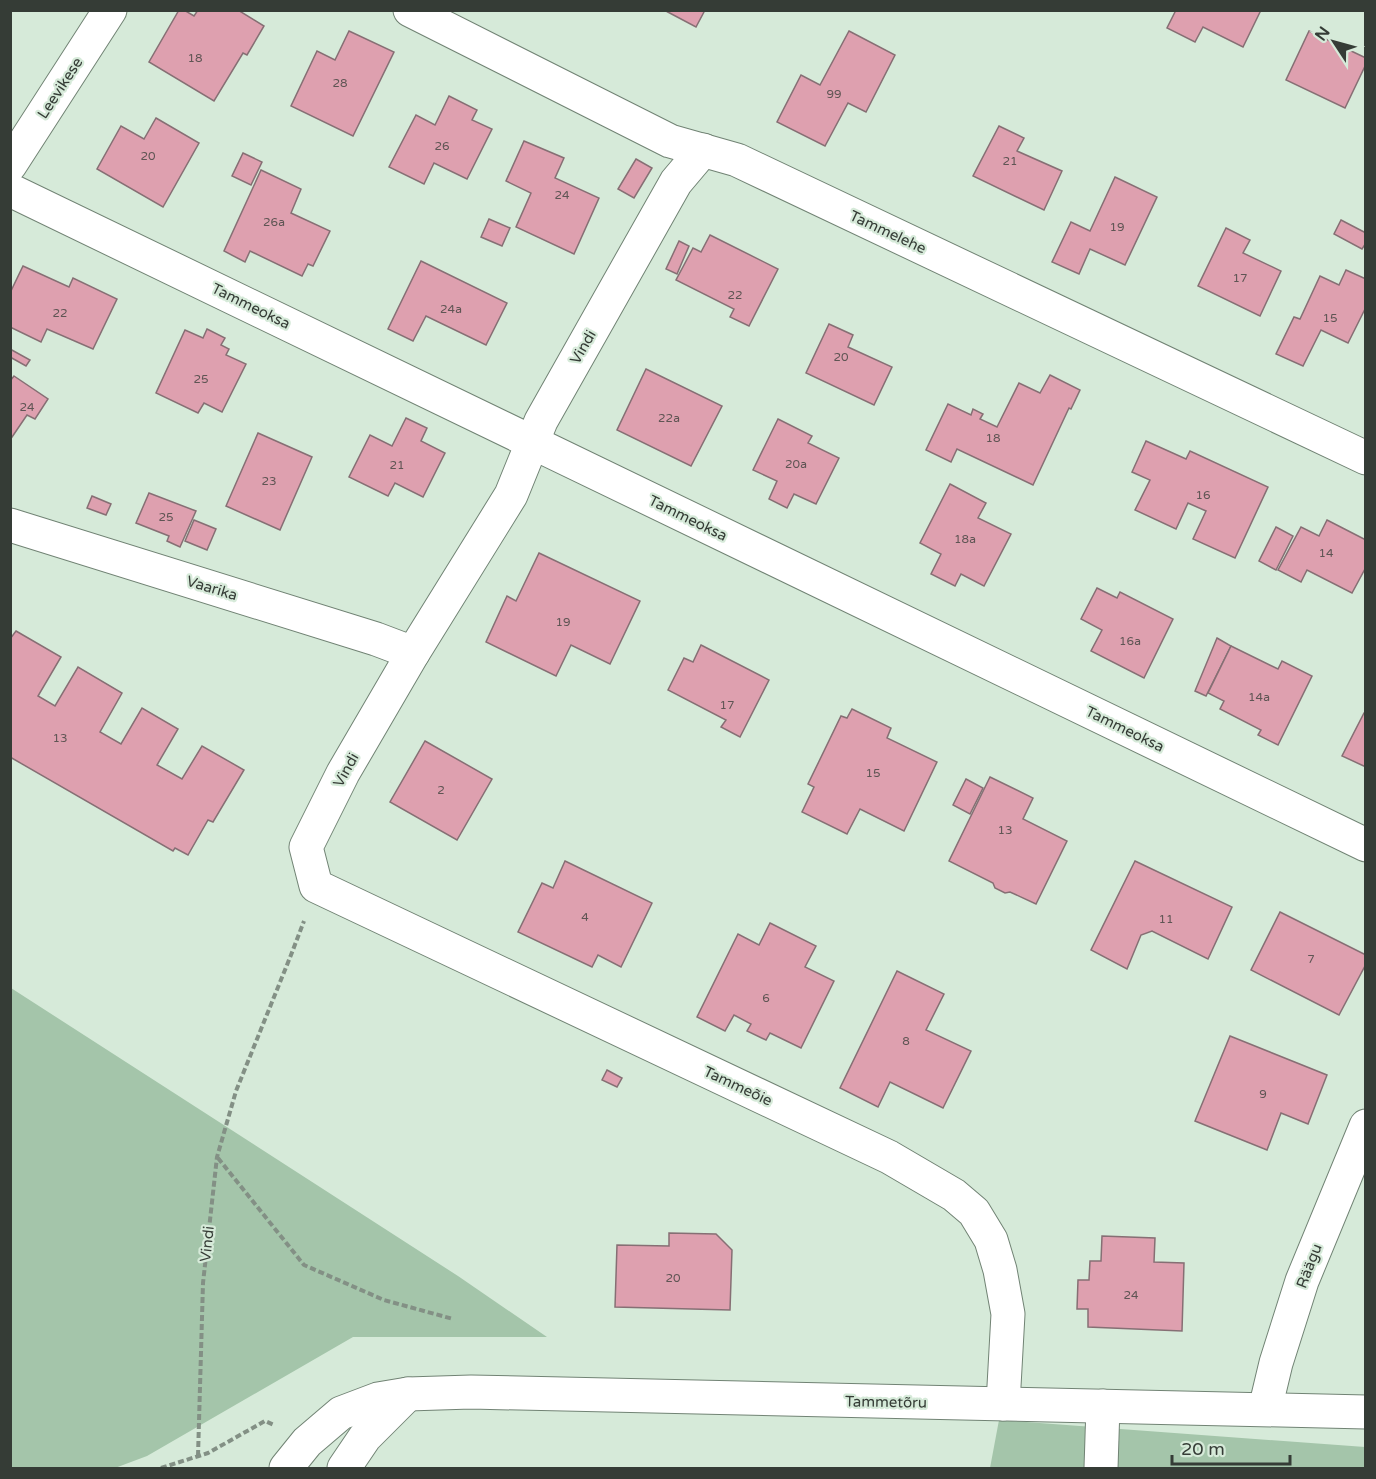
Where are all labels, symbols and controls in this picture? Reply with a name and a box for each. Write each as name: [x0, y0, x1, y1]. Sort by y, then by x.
north arrow: [1304, 12, 1364, 72]
text: N: [1311, 23, 1335, 45]
house number: 18: [187, 51, 203, 65]
street label: Leevikese: [34, 54, 86, 122]
house number: 28: [332, 76, 348, 90]
house number: 99: [826, 87, 842, 101]
house number: 26: [434, 139, 450, 153]
house number: 20: [140, 149, 156, 163]
house number: 21: [1002, 154, 1018, 168]
house number: 24: [554, 188, 570, 202]
street label: Tammelehe: [847, 206, 929, 258]
house number: 26a: [263, 215, 285, 229]
house number: 19: [1109, 220, 1125, 234]
house number: 17: [1232, 271, 1248, 285]
street label: Tammeoksa: [209, 279, 293, 333]
house number: 22: [727, 288, 743, 302]
house number: 24a: [440, 302, 462, 316]
house number: 22: [52, 306, 68, 320]
house number: 15: [1322, 311, 1338, 325]
street label: Vindi: [566, 327, 600, 367]
house number: 20: [833, 350, 849, 364]
house number: 25: [193, 372, 209, 386]
house number: 24: [19, 400, 35, 414]
house number: 22a: [658, 411, 680, 425]
house number: 18: [985, 431, 1001, 445]
house number: 20a: [785, 457, 807, 471]
house number: 21: [389, 458, 405, 472]
house number: 23: [261, 474, 277, 488]
house number: 16: [1195, 488, 1211, 502]
street label: Tammeoksa: [646, 491, 730, 545]
house number: 25: [158, 510, 174, 524]
house number: 18a: [954, 532, 976, 546]
house number: 14: [1318, 546, 1334, 560]
street label: Vaarika: [184, 572, 240, 604]
house number: 19: [555, 615, 571, 629]
house number: 16a: [1119, 634, 1141, 648]
house number: 14a: [1248, 690, 1270, 704]
house number: 17: [719, 698, 735, 712]
street label: Tammeoksa: [1083, 702, 1167, 756]
house number: 13: [52, 731, 68, 745]
street label: Vindi: [329, 750, 363, 790]
house number: 15: [865, 766, 881, 780]
house number: 2: [437, 783, 445, 797]
house number: 13: [997, 823, 1013, 837]
house number: 4: [581, 910, 589, 924]
house number: 11: [1158, 912, 1174, 926]
house number: 7: [1307, 952, 1315, 966]
house number: 6: [762, 991, 770, 1005]
house number: 8: [902, 1034, 910, 1048]
street label: Tammeõie: [701, 1062, 775, 1110]
house number: 9: [1259, 1087, 1267, 1101]
street label: Vindi: [196, 1225, 218, 1263]
street label: Räägu: [1292, 1241, 1326, 1291]
house number: 20: [665, 1271, 681, 1285]
house number: 24: [1123, 1288, 1139, 1302]
street label: Tammetõru: [845, 1392, 927, 1412]
scale bar: [1172, 1428, 1290, 1466]
text: 20 m: [1181, 1438, 1225, 1460]

